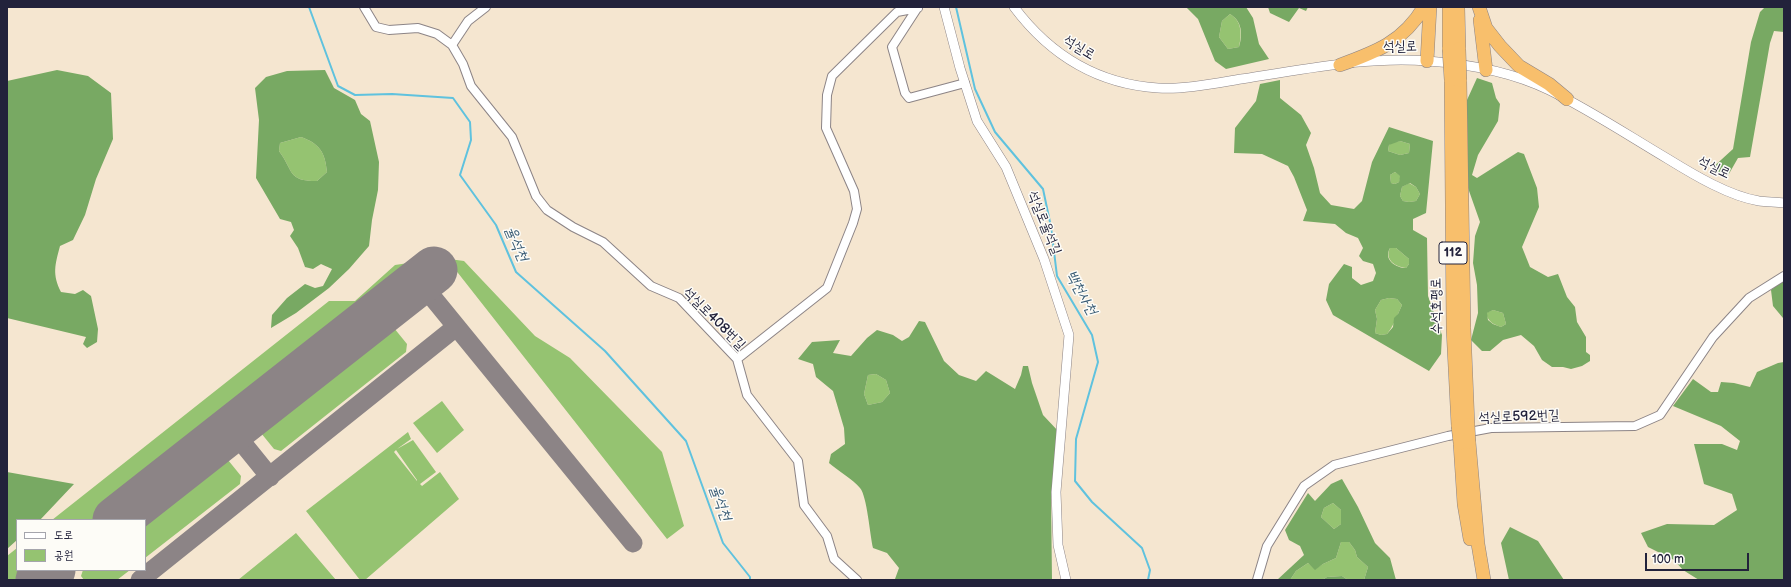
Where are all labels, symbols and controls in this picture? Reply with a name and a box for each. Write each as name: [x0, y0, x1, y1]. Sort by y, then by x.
street label: 석실로: [1060, 32, 1098, 64]
street label: 석실로: [1383, 38, 1417, 56]
street label: 석실로: [1695, 153, 1733, 183]
street label: 석실로율석길: [1024, 189, 1064, 257]
water label: 율석천: [501, 224, 531, 264]
road number: 112: [1439, 242, 1467, 264]
water label: 백천사천: [1061, 268, 1101, 318]
street label: 수석호평로: [1428, 278, 1446, 334]
street label: 석실로408번길: [679, 284, 749, 354]
street label: 석실로592번길: [1478, 407, 1560, 427]
water label: 율석천: [705, 483, 735, 523]
legend: [16, 519, 146, 571]
text: 도로: [54, 528, 73, 543]
scale bar: [1647, 545, 1751, 571]
text: 공원: [54, 548, 73, 563]
text: 100 m: [1652, 552, 1684, 567]

